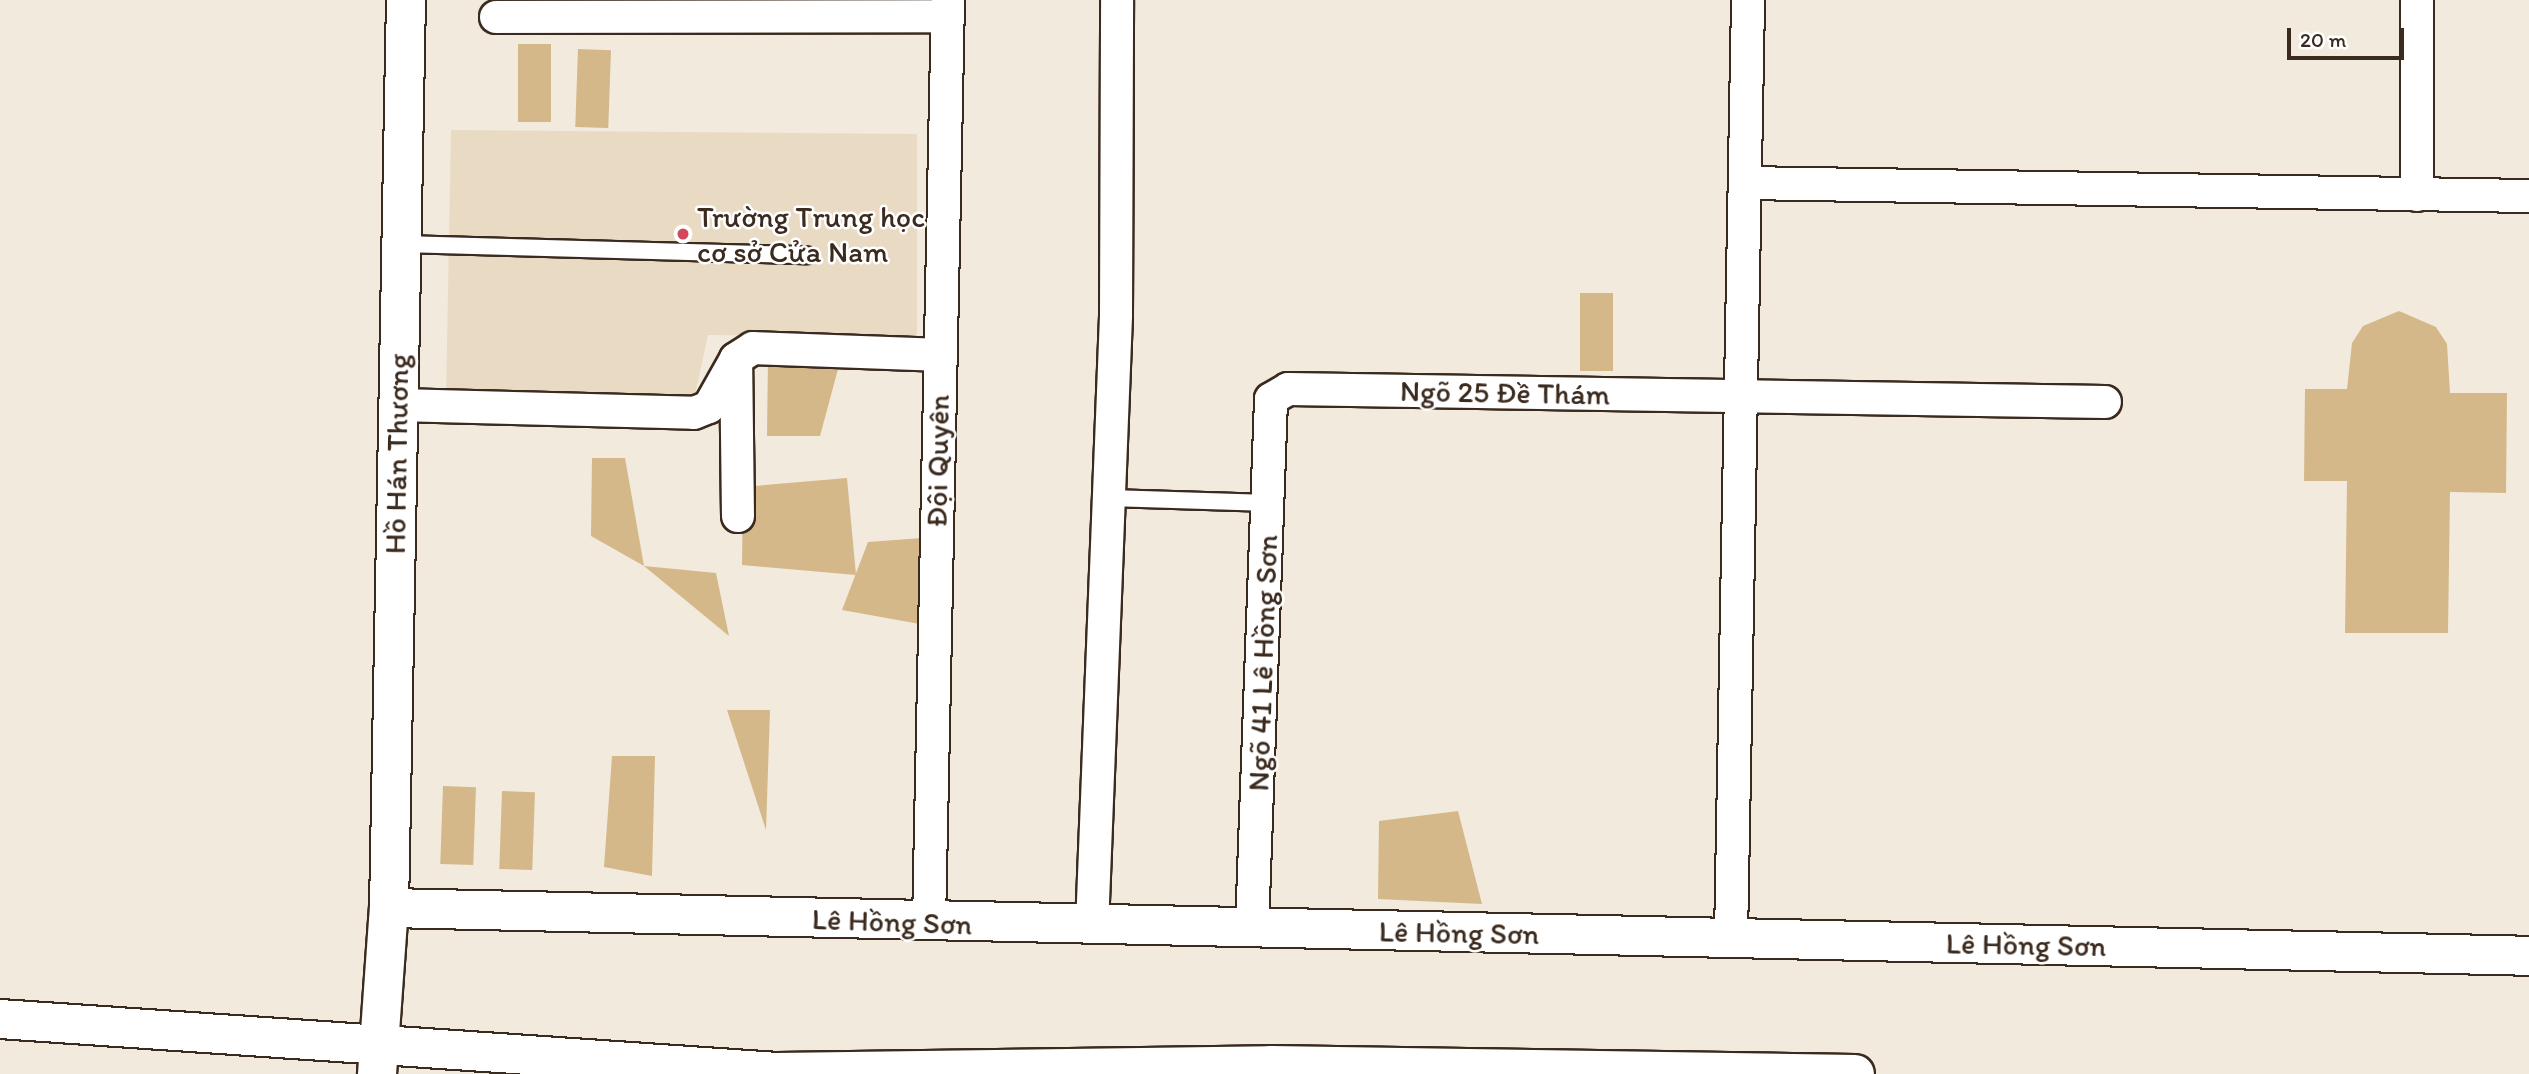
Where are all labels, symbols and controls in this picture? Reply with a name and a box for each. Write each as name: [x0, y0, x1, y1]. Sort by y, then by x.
scale bar: [2291, 14, 2408, 58]
text: 20 m: [2300, 27, 2346, 52]
place label: Trường Trung học cơ sở Cửa Nam: [697, 199, 922, 270]
marker: Trường Trung học cơ sở Cửa Nam: [675, 226, 691, 242]
street label: Hồ Hán Thương: [377, 353, 417, 555]
street label: Ngõ 25 Đề Thám: [1400, 373, 1610, 413]
street label: Đội Quyên: [919, 394, 957, 528]
street label: Ngõ 41 Lê Hồng Sơn: [1241, 534, 1285, 792]
street label: Lê Hồng Sơn: [811, 901, 973, 943]
street label: Lê Hồng Sơn: [1378, 914, 1540, 952]
street label: Lê Hồng Sơn: [1945, 926, 2107, 964]

